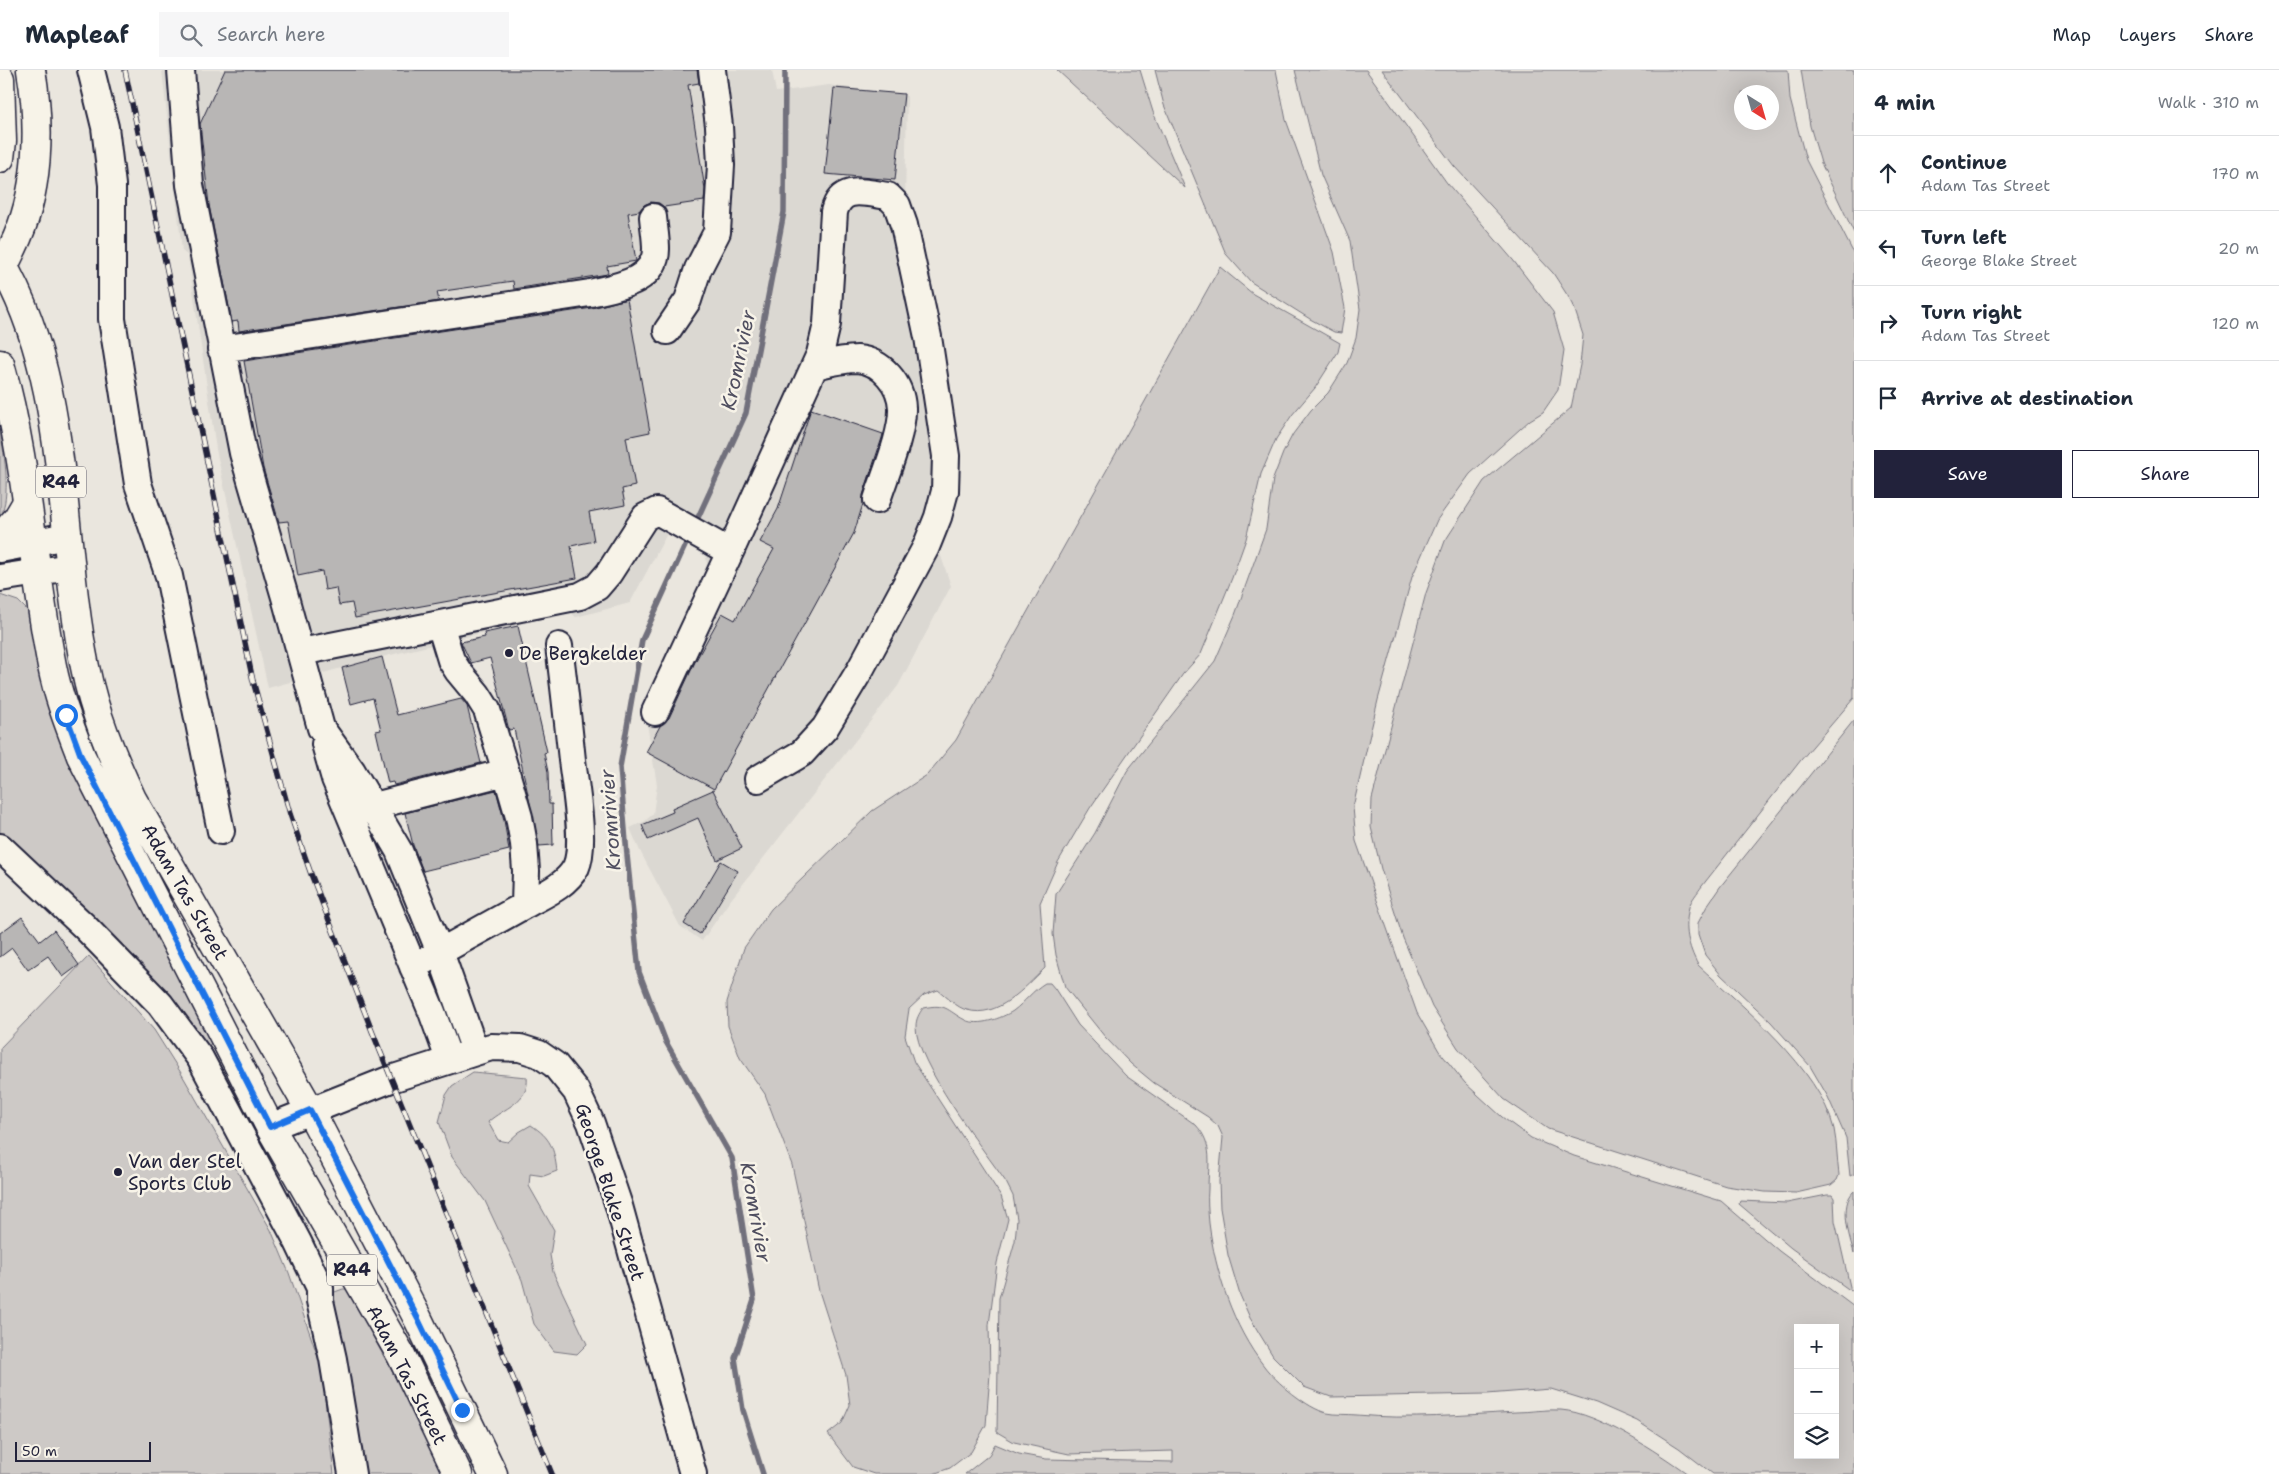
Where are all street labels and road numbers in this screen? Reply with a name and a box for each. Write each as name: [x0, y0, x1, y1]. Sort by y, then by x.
road number: R44: [36, 467, 86, 498]
street label: Adam Tas Street: [136, 819, 234, 965]
street label: George Blake Street: [569, 1100, 651, 1284]
road number: R44: [327, 1254, 377, 1286]
street label: Adam Tas Street: [361, 1301, 453, 1449]

